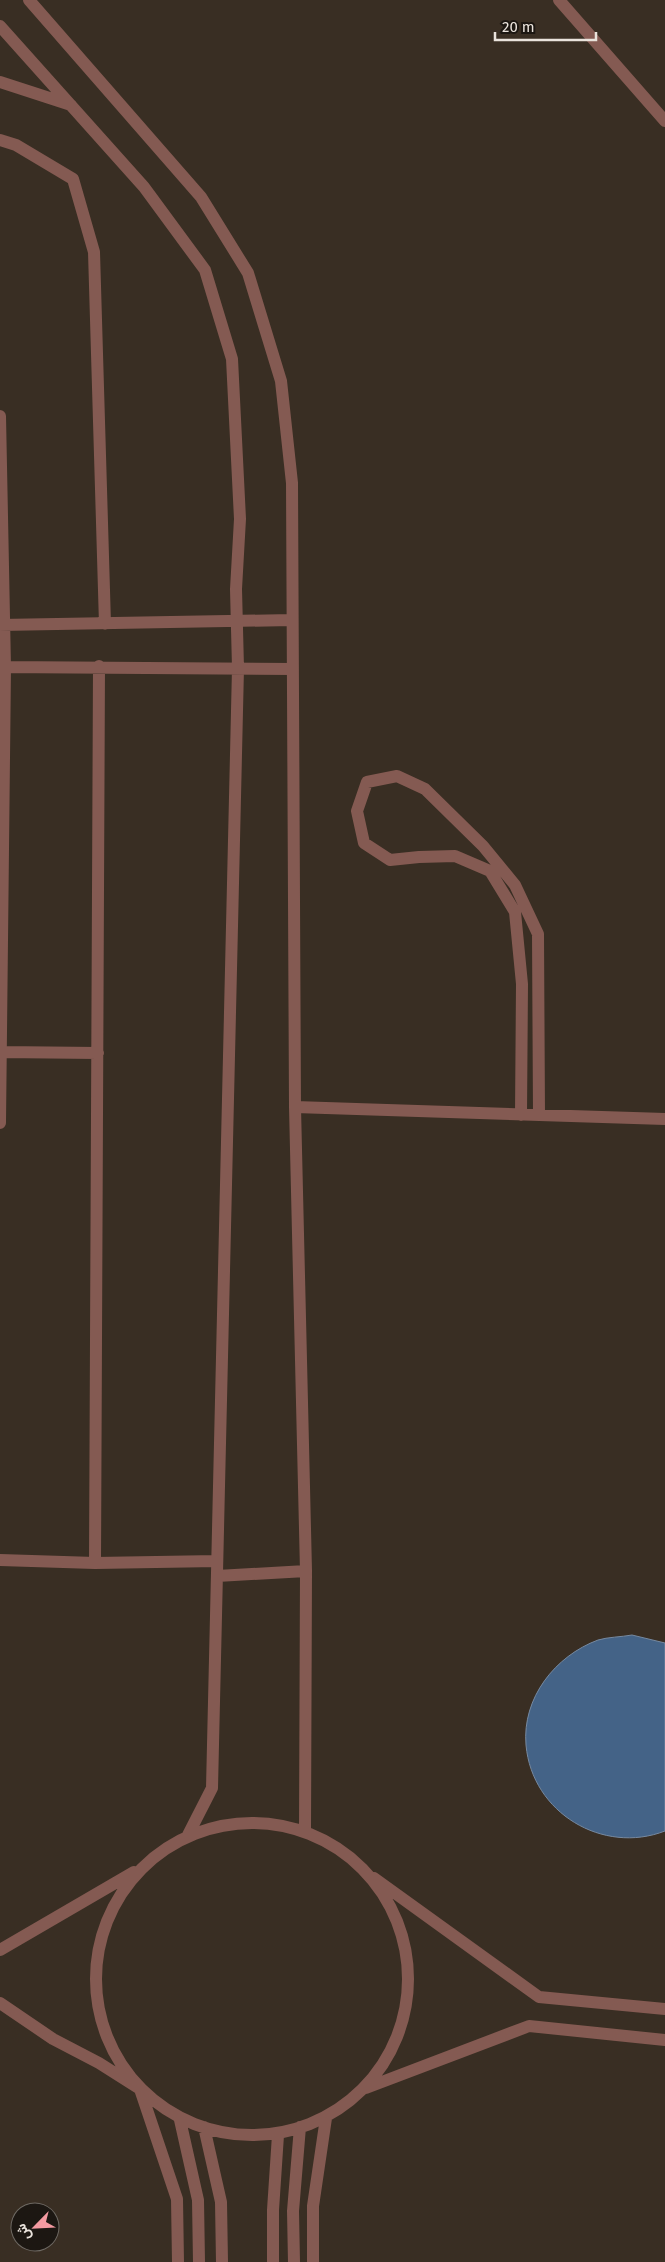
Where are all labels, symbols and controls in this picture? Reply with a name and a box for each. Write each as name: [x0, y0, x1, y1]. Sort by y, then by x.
scale bar: [495, 10, 596, 42]
text: 20 m: [502, 18, 535, 36]
north arrow: [10, 2202, 60, 2252]
text: ش: [12, 2221, 35, 2243]

